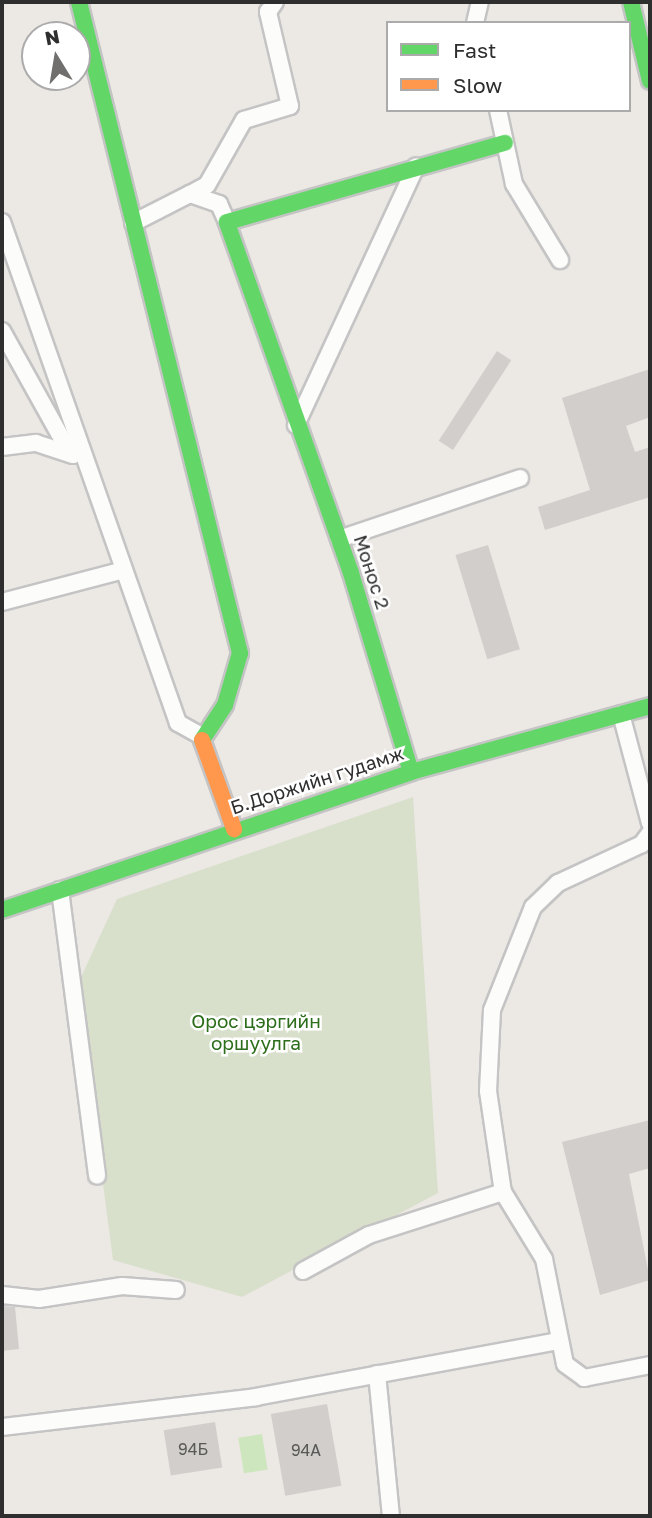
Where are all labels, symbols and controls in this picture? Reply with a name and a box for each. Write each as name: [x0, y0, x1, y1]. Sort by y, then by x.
north arrow: [21, 21, 91, 91]
legend: [386, 21, 631, 112]
text: N: [43, 24, 62, 50]
text: Fast: [453, 37, 496, 63]
text: Slow: [453, 72, 502, 98]
street label: Монос 2: [349, 532, 395, 612]
street label: Б.Доржийн гудамж: [228, 741, 406, 819]
park label: Орос цэргийн оршуулга: [191, 1010, 321, 1054]
house number: 94Б: [178, 1439, 208, 1459]
house number: 94А: [291, 1440, 321, 1460]

